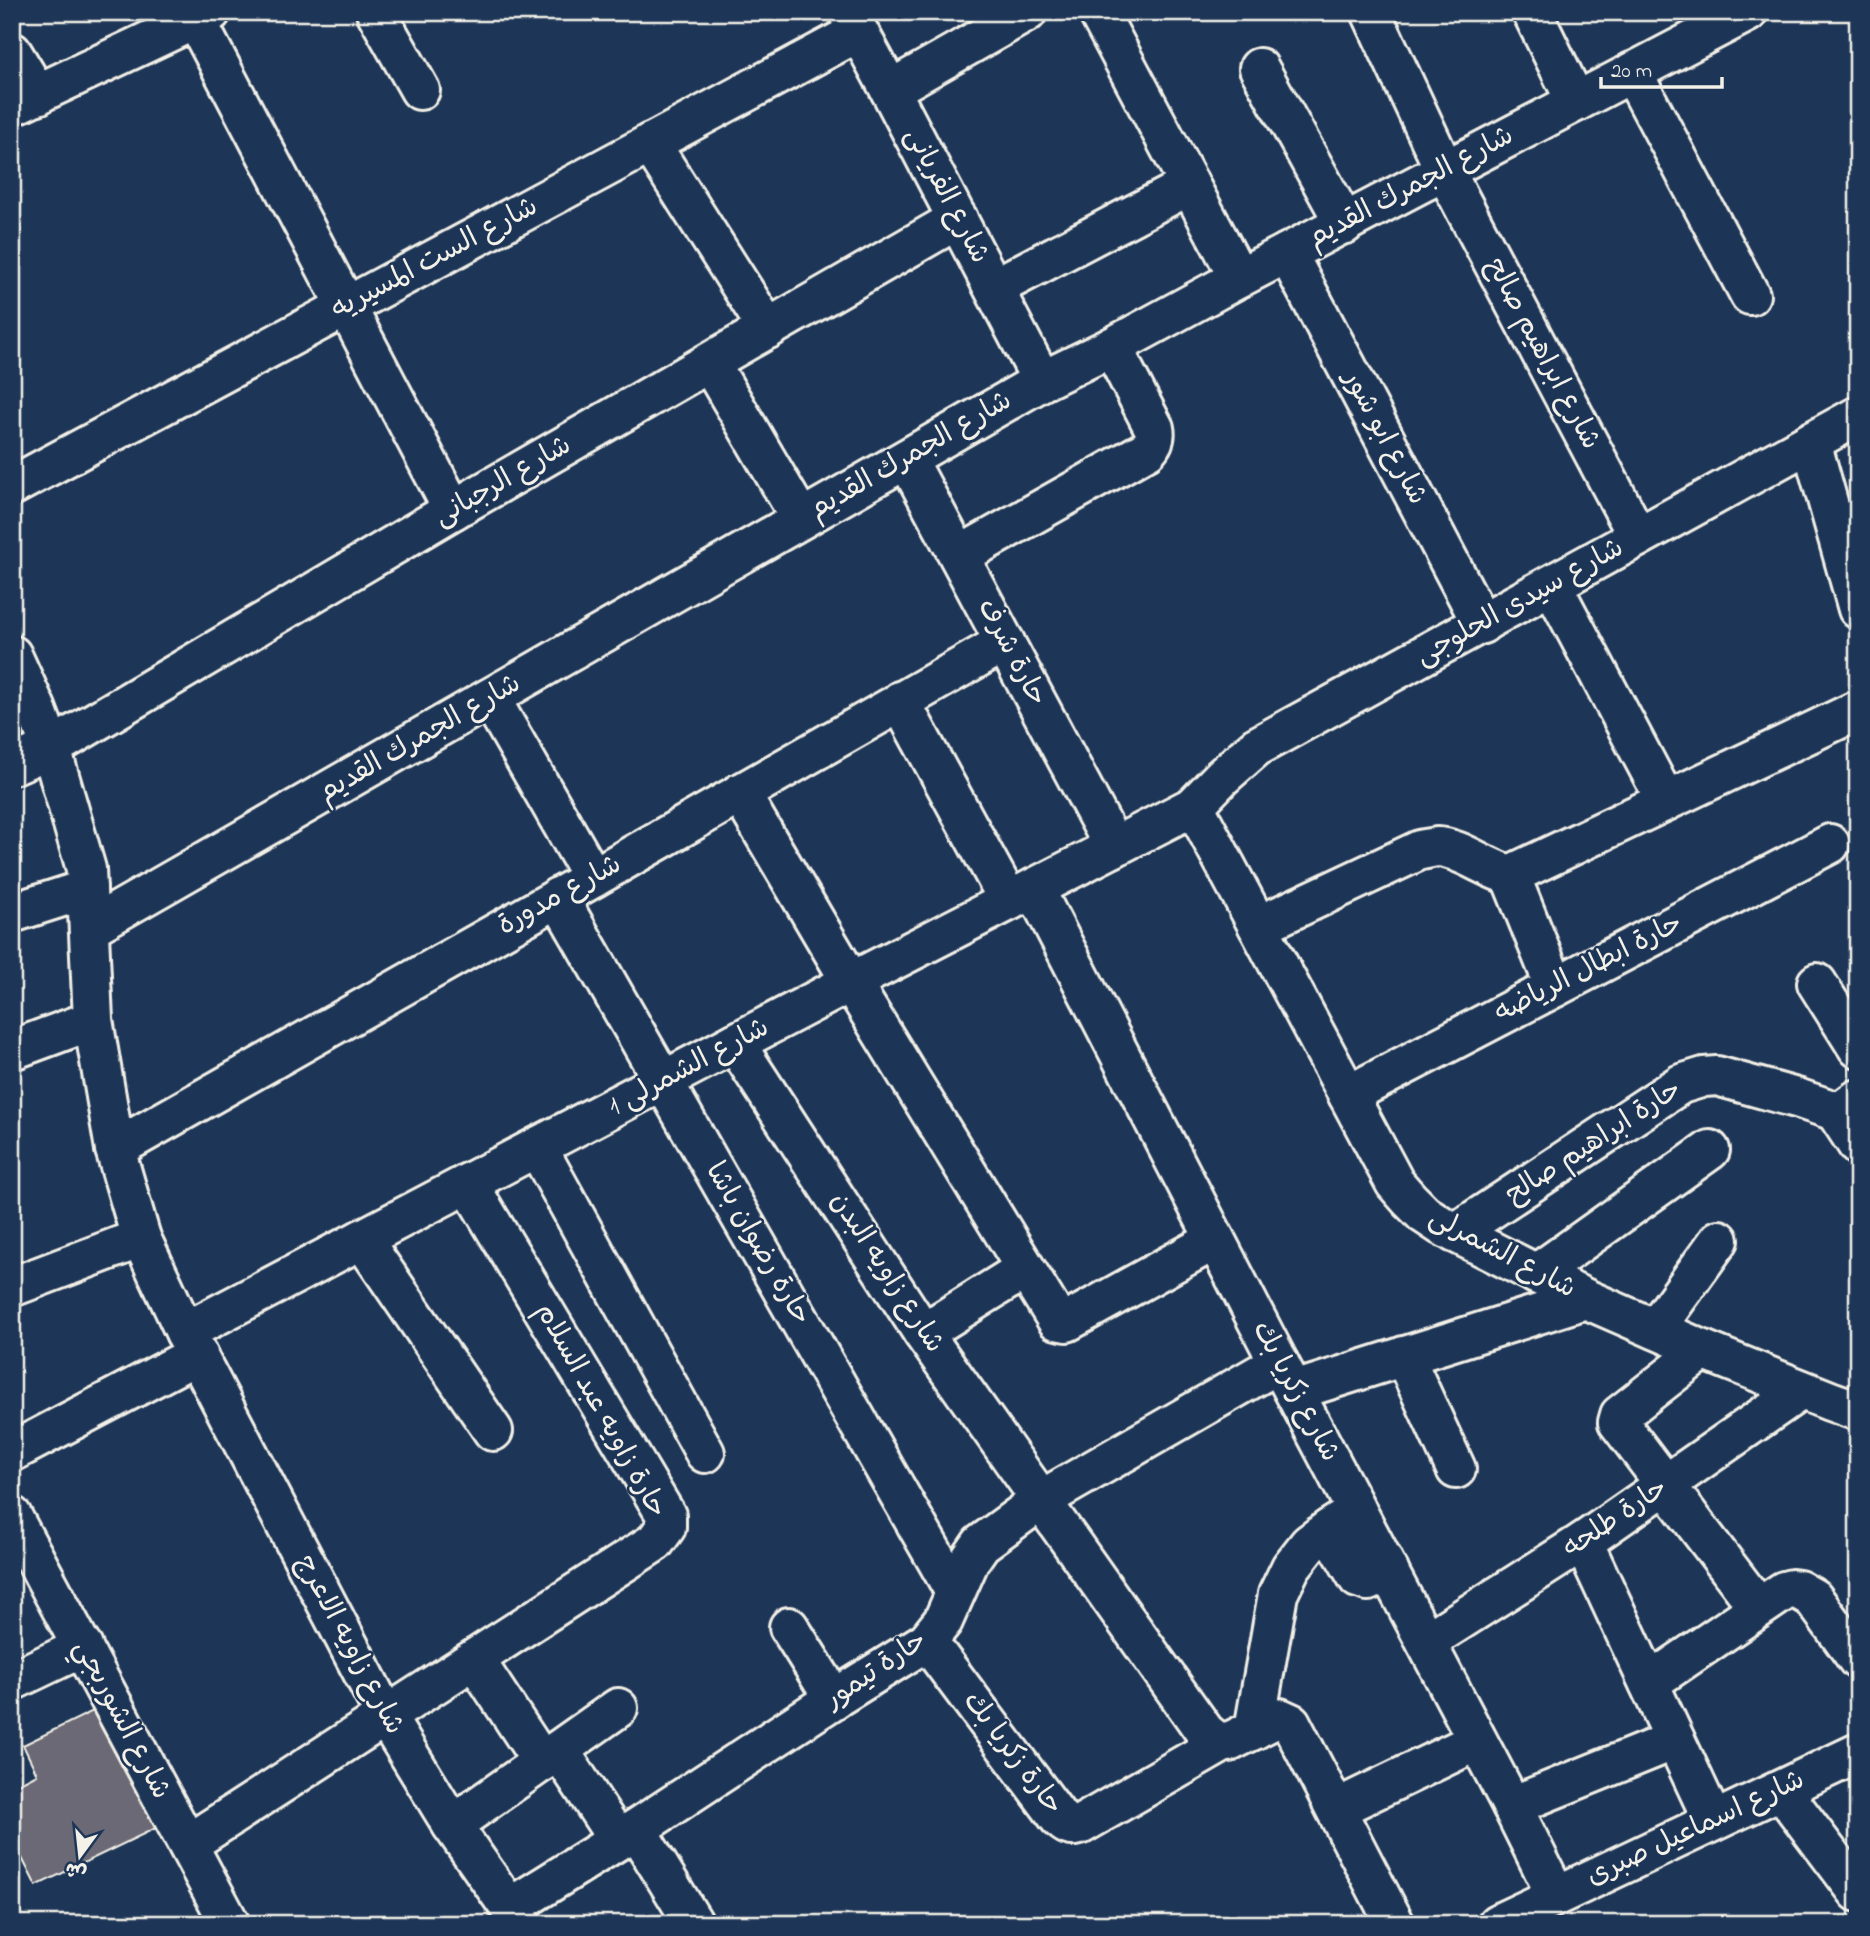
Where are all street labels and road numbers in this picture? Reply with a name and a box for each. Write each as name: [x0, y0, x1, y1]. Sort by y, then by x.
street label: شارع الجمرك القديم: [1301, 116, 1521, 260]
street label: شارع الفريانى: [893, 120, 999, 272]
street label: شارع الست المسيريه: [324, 187, 546, 331]
street label: شارع ابراهيم صالح: [1474, 251, 1610, 457]
street label: شارع ابو شور: [1330, 362, 1437, 513]
street label: شارع الجمرك القديم: [802, 381, 1020, 531]
street label: شارع الرجبانى: [427, 426, 579, 538]
street label: شارع سيدى الحلوجى: [1408, 529, 1632, 677]
street label: حارة شرف: [966, 592, 1056, 714]
street label: شارع الجمرك القديم: [311, 664, 529, 814]
street label: شارع مدورة: [491, 845, 629, 947]
street label: حارة ابطال الرياضه: [1488, 904, 1690, 1034]
street label: شارع الشمرلى 1: [601, 1008, 777, 1128]
street label: حارة ابراهيم صالح: [1497, 1070, 1691, 1216]
street label: حارة رضوان باشا: [694, 1155, 820, 1333]
street label: شارع زاويه البدن: [818, 1184, 954, 1362]
street label: شارع الشمرلى: [1421, 1198, 1583, 1310]
street label: حارة زاويه عبد السلام: [524, 1296, 676, 1526]
street label: شارع زكريا بك: [1241, 1314, 1349, 1470]
street label: حارة طلحه: [1555, 1469, 1677, 1569]
street label: شارع زاويه الاعرج: [284, 1548, 414, 1742]
street label: حارة تيمور: [815, 1621, 936, 1721]
street label: شارع الشوربجي: [61, 1633, 180, 1808]
street label: حارة زكريا بك: [952, 1684, 1072, 1824]
street label: شارع اسماعيل صبرى: [1580, 1760, 1812, 1898]

